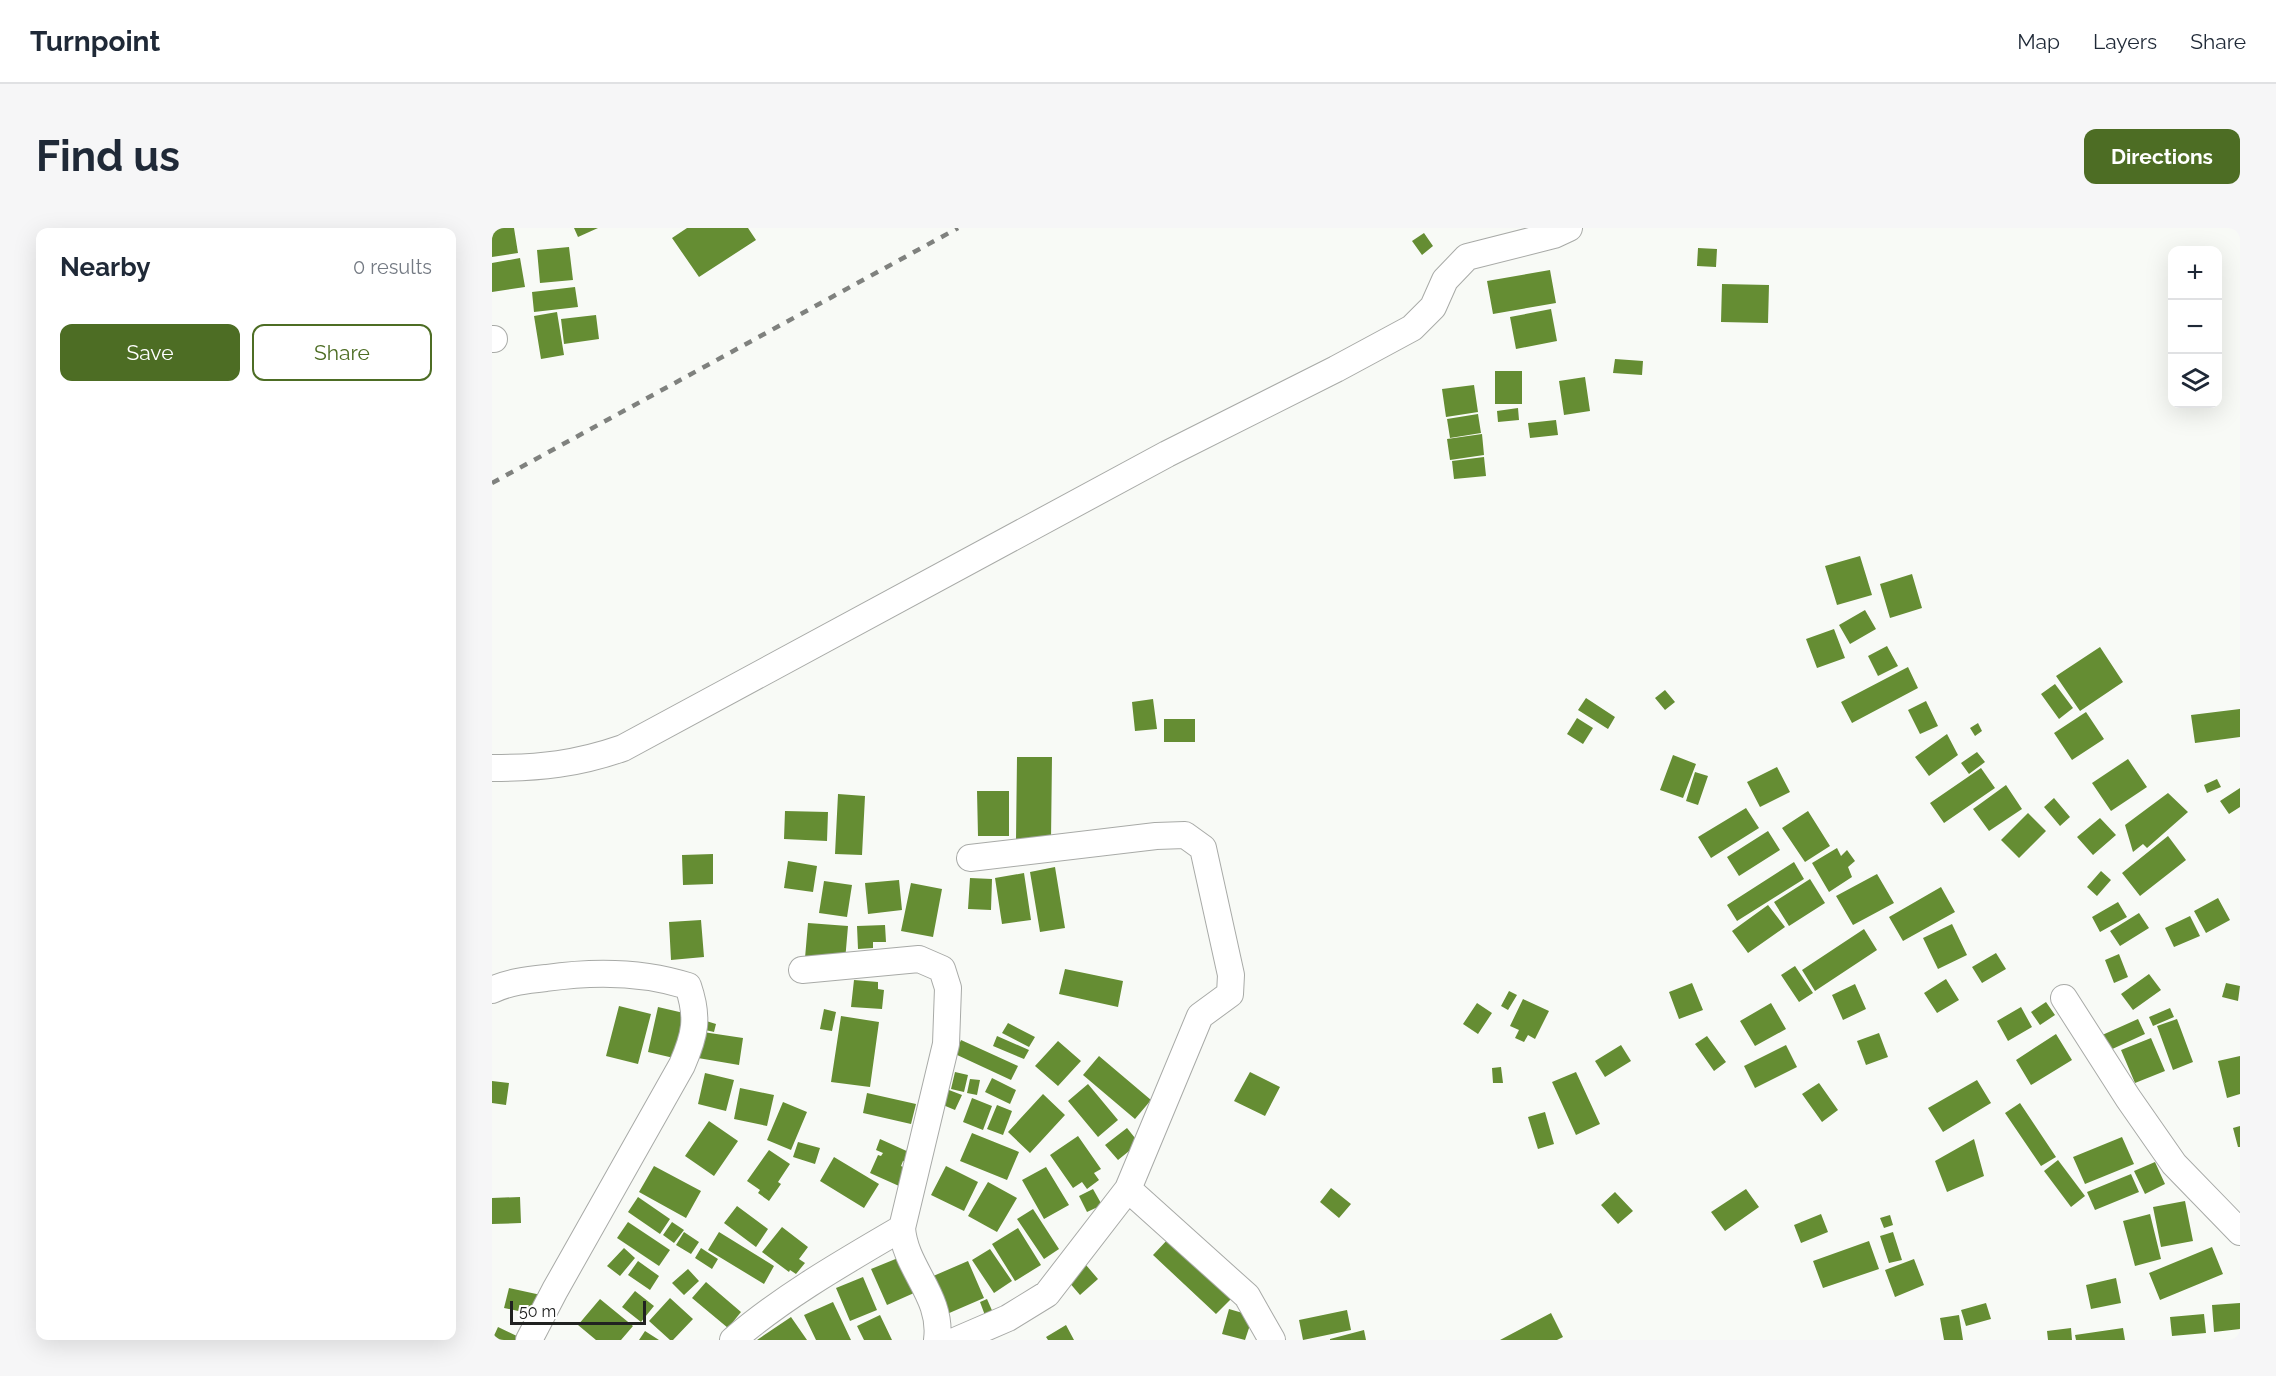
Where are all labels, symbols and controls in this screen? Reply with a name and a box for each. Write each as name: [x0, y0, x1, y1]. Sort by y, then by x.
text: Turnpoint: [30, 25, 160, 58]
text: Map: [2017, 29, 2060, 54]
text: Layers: [2093, 29, 2157, 54]
text: Share: [2190, 29, 2246, 54]
button: Directions: [2084, 129, 2240, 184]
text: Find us: [36, 132, 180, 181]
map controls: [2168, 246, 2222, 408]
button: +: [2168, 246, 2222, 300]
text: Nearby: [60, 252, 150, 282]
text: 0 results: [353, 255, 432, 279]
button: −: [2168, 300, 2222, 354]
button: Save: [60, 324, 240, 381]
button: Share: [252, 324, 432, 381]
button: layers: [2168, 354, 2222, 408]
scale bar: [510, 1298, 646, 1326]
text: 50 m: [519, 1302, 556, 1321]

